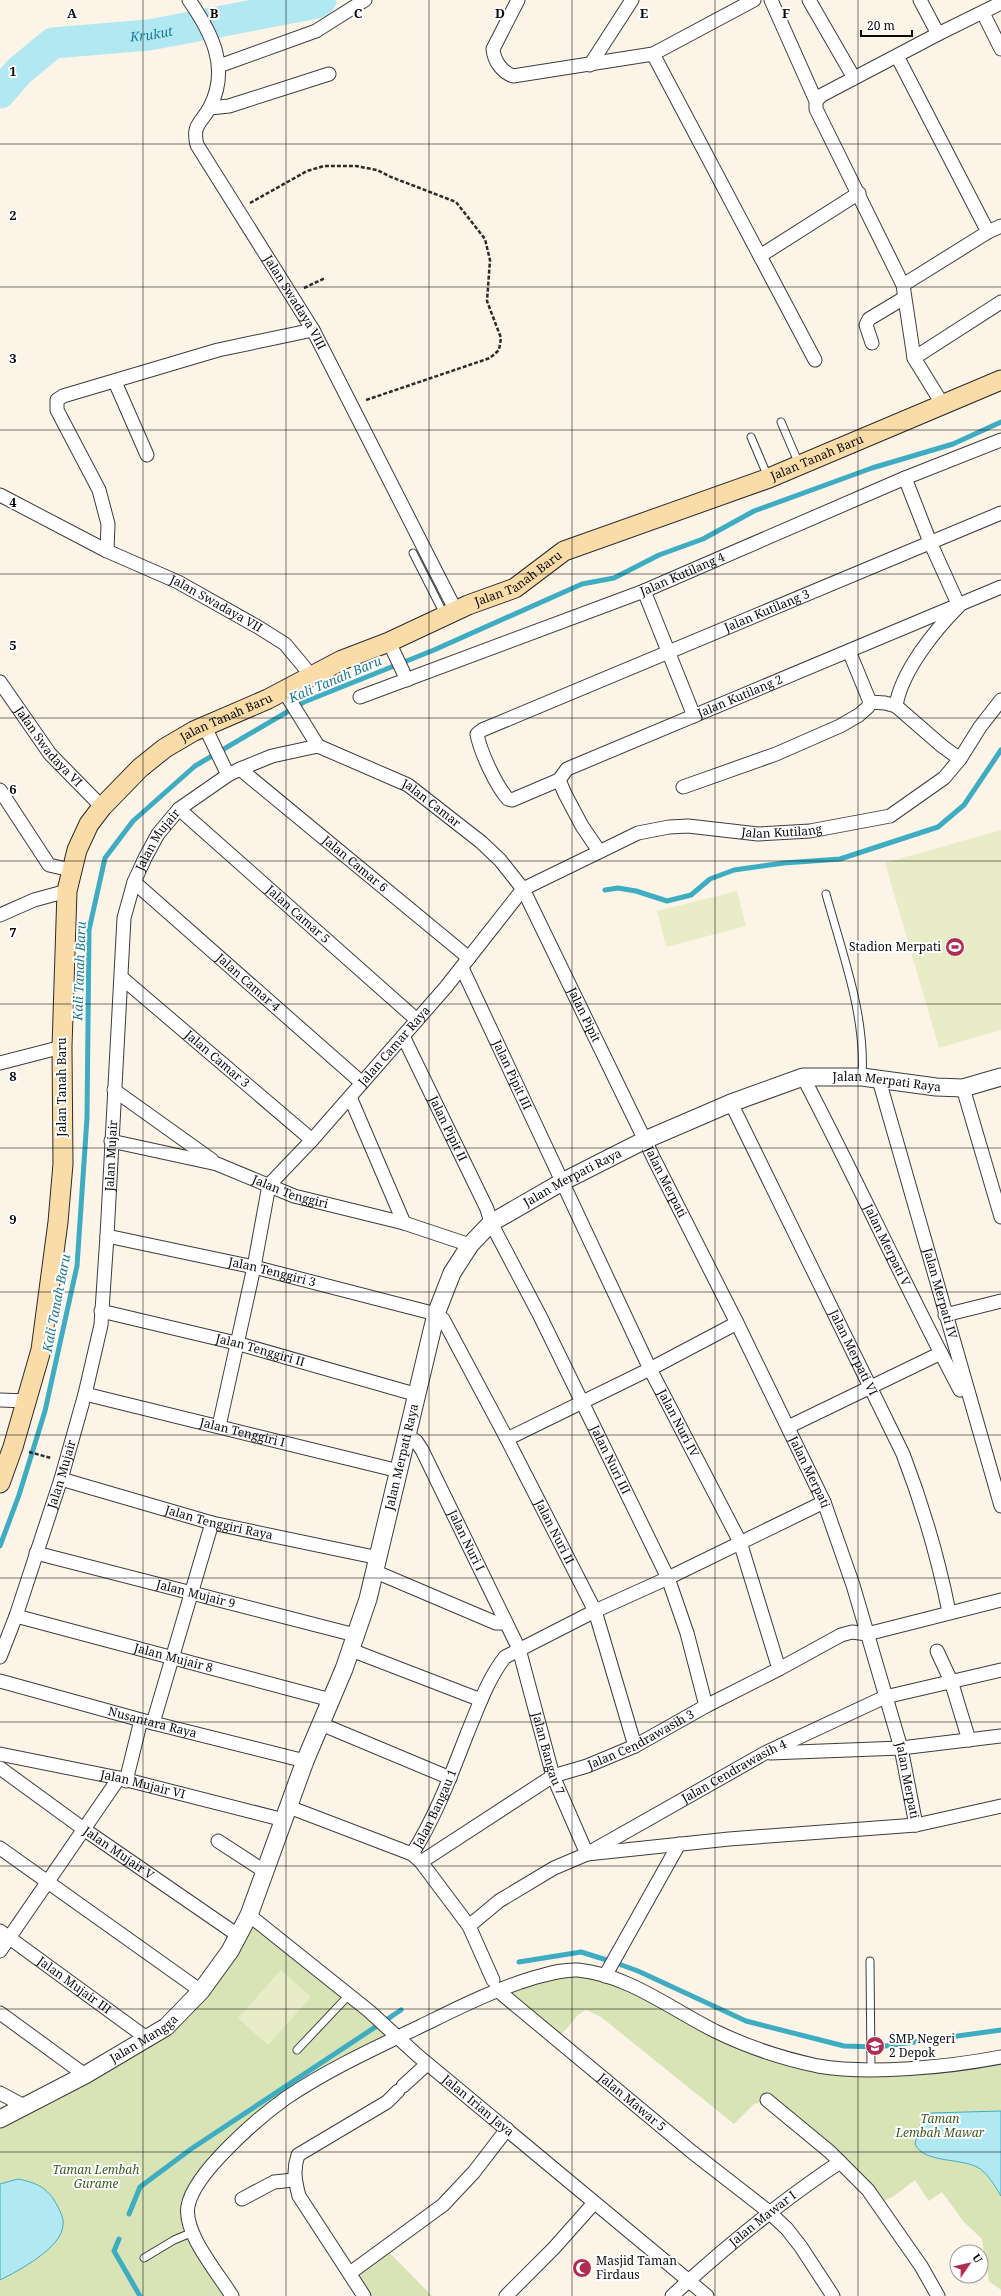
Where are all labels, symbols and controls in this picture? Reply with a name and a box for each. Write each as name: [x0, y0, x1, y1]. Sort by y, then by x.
text: A: [67, 4, 77, 22]
text: B: [210, 4, 219, 22]
text: C: [354, 4, 363, 22]
text: D: [495, 4, 505, 22]
text: E: [640, 4, 649, 22]
text: F: [782, 4, 790, 22]
scale bar: [861, 12, 912, 38]
text: 20 m: [867, 17, 895, 34]
water label: Krukut: [128, 22, 175, 46]
text: 1: [9, 62, 17, 80]
text: 2: [9, 206, 17, 224]
street label: Jalan Swadaya VIII: [260, 251, 331, 352]
text: 3: [9, 349, 17, 367]
street label: Jalan Tanah Baru: [767, 430, 866, 485]
text: 4: [9, 493, 17, 511]
street label: Jalan Tanah Baru: [471, 546, 566, 610]
street label: Jalan Kutilang 4: [637, 548, 728, 600]
street label: Jalan Swadaya VII: [167, 570, 266, 636]
street label: Jalan Kutilang 3: [721, 585, 812, 636]
text: 5: [9, 636, 17, 654]
water label: Kali Tanah Baru: [285, 651, 384, 707]
street label: Jalan Kutilang 2: [694, 671, 785, 722]
street label: Jalan Tanah Baru: [176, 689, 276, 746]
street label: Jalan Swadaya VI: [11, 702, 86, 790]
street label: Jalan Camar: [399, 774, 465, 831]
text: 6: [9, 780, 17, 798]
street label: Jalan Mujair: [131, 805, 184, 874]
street label: Jalan Kutilang: [739, 820, 824, 842]
street label: Jalan Camar 6: [318, 831, 392, 896]
street label: Jalan Camar 5: [262, 880, 334, 947]
water label: Kali Tanah Baru: [68, 921, 90, 1022]
text: 7: [9, 923, 17, 941]
sports icon: Stadion Merpati: [944, 936, 966, 958]
place label: Stadion Merpati: [849, 938, 941, 955]
street label: Jalan Camar 4: [212, 949, 284, 1015]
street label: Jalan Pipit: [563, 983, 605, 1045]
street label: Jalan Camar Raya: [353, 1002, 434, 1090]
street label: Jalan Camar 3: [181, 1026, 254, 1091]
street label: Jalan Pipit III: [488, 1036, 536, 1112]
street label: Jalan Tanah Baru: [53, 1037, 70, 1138]
text: 8: [9, 1067, 17, 1085]
street label: Jalan Merpati Raya: [832, 1068, 942, 1095]
street label: Jalan Pipit II: [425, 1092, 472, 1164]
street label: Jalan Mujair: [100, 1119, 121, 1193]
street label: Jalan Merpati: [641, 1142, 691, 1220]
street label: Jalan Merpati Raya: [519, 1144, 625, 1211]
street label: Jalan Tenggiri: [249, 1170, 330, 1212]
street label: Jalan Merpati V: [860, 1200, 915, 1290]
text: 9: [9, 1210, 17, 1228]
street label: Jalan Merpati IV: [919, 1245, 962, 1341]
water label: Kali Tanah Baru: [37, 1252, 74, 1354]
street label: Jalan Tenggiri 3: [226, 1253, 318, 1291]
street label: Jalan Merpati VI: [825, 1306, 882, 1398]
street label: Jalan Tenggiri II: [213, 1329, 307, 1370]
street label: Jalan Nuri IV: [653, 1385, 704, 1461]
street label: Jalan Merpati Raya: [380, 1402, 422, 1513]
street label: Jalan Tenggiri I: [197, 1413, 287, 1451]
street label: Jalan Nuri III: [586, 1421, 635, 1497]
street label: Jalan Merpati: [785, 1432, 834, 1510]
street label: Jalan Mujair: [43, 1437, 80, 1512]
street label: Jalan Nuri II: [531, 1495, 579, 1567]
street label: Jalan Tenggiri Raya: [162, 1500, 275, 1544]
street label: Jalan Nuri I: [444, 1506, 489, 1574]
street label: Jalan Mujair 9: [154, 1575, 237, 1612]
street label: Jalan Mujair 8: [131, 1639, 215, 1676]
street label: Nusantara Raya: [106, 1702, 199, 1742]
street label: Jalan Cendrawasih 3: [584, 1705, 697, 1773]
street label: Jalan Bangau 7: [528, 1709, 569, 1797]
street label: Jalan Cendrawasih 4: [677, 1735, 789, 1807]
street label: Jalan Merpati: [891, 1739, 924, 1820]
street label: Jalan Mujair VI: [98, 1765, 187, 1803]
street label: Jalan Bangau 1: [408, 1766, 460, 1852]
street label: Jalan Mujair V: [79, 1822, 158, 1884]
street label: Jalan Mujair III: [33, 1952, 115, 2017]
street label: Jalan Mangga: [106, 2010, 182, 2067]
place label: SMP Negeri 2 Depok: [889, 2030, 955, 2061]
school or university icon: SMP Negeri 2 Depok: [864, 2035, 886, 2057]
street label: Jalan Mawar 5: [594, 2068, 670, 2135]
street label: Jalan Irian Jaya: [438, 2070, 518, 2140]
park label: Taman Lembah Mawar: [895, 2110, 985, 2141]
park label: Taman Lembah Gurame: [53, 2161, 139, 2192]
street label: Jalan Mawar I: [724, 2187, 799, 2251]
north arrow: [949, 2244, 989, 2284]
text: U: [969, 2251, 987, 2266]
place label: Masjid Taman Firdaus: [596, 2252, 677, 2283]
mosque icon: Masjid Taman Firdaus: [571, 2257, 593, 2279]

